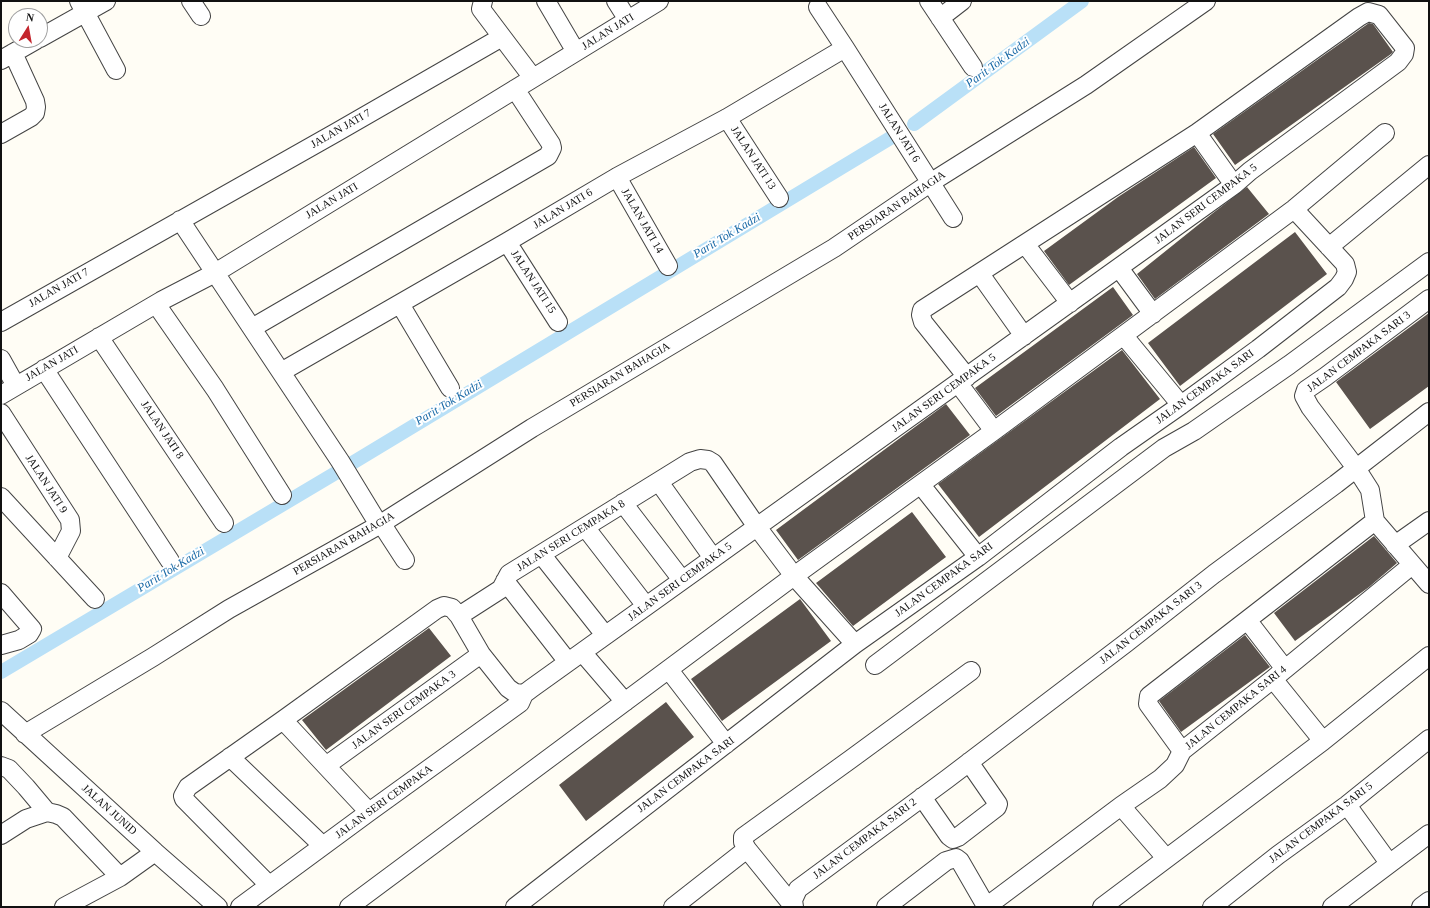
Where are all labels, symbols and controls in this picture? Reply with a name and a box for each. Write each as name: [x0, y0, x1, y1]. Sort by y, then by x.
north arrow: [8, 8, 48, 48]
text: N: [25, 11, 35, 24]
street label: JALAN JATI: [579, 11, 637, 53]
water label: Parit Tok Kadzi: [963, 35, 1033, 91]
street label: JALAN JATI 6: [876, 101, 922, 165]
street label: JALAN JATI 7: [309, 106, 373, 152]
street label: JALAN JATI 13: [728, 124, 778, 192]
street label: JALAN SERI CEMPAKA 5: [1152, 161, 1260, 247]
street label: PERSIARAN BAHAGIA: [846, 168, 948, 244]
street label: JALAN JATI: [303, 180, 361, 222]
street label: JALAN JATI 6: [531, 186, 595, 232]
street label: JALAN JATI 14: [618, 186, 666, 256]
water label: Parit Tok Kadzi: [691, 210, 763, 262]
street label: JALAN JATI 15: [508, 248, 558, 316]
street label: JALAN JATI 7: [27, 265, 91, 311]
street label: JALAN CEMPAKA SARI 3: [1305, 309, 1413, 395]
street label: PERSIARAN BAHAGIA: [567, 340, 673, 410]
street label: JALAN JATI: [23, 344, 81, 384]
street label: JALAN CEMPAKA SARI: [1153, 347, 1257, 427]
street label: JALAN SERI CEMPAKA 5: [889, 351, 999, 435]
water label: Parit Tok Kadzi: [413, 377, 485, 429]
street label: JALAN JATI 8: [138, 398, 186, 462]
street label: JALAN JATI 9: [22, 452, 70, 516]
street label: JALAN SERI CEMPAKA 8: [514, 497, 628, 575]
street label: PERSIARAN BAHAGIA: [291, 510, 397, 578]
street label: JALAN SERI CEMPAKA 5: [625, 540, 735, 624]
street label: JALAN CEMPAKA SARI: [892, 540, 996, 620]
water label: Parit Tok Kadzi: [135, 544, 207, 596]
street label: JALAN CEMPAKA SARI 3: [1097, 579, 1205, 667]
street label: JALAN CEMPAKA SARI 4: [1183, 663, 1289, 753]
street label: JALAN SERI CEMPAKA 3: [349, 668, 459, 752]
street label: JALAN CEMPAKA SARI: [635, 734, 737, 816]
street label: JALAN SERI CEMPAKA: [333, 762, 435, 842]
street label: JALAN CEMPAKA SARI 5: [1267, 780, 1375, 866]
street label: JALAN JUNID: [79, 782, 139, 838]
street label: JALAN CEMPAKA SARI 2: [811, 796, 919, 882]

